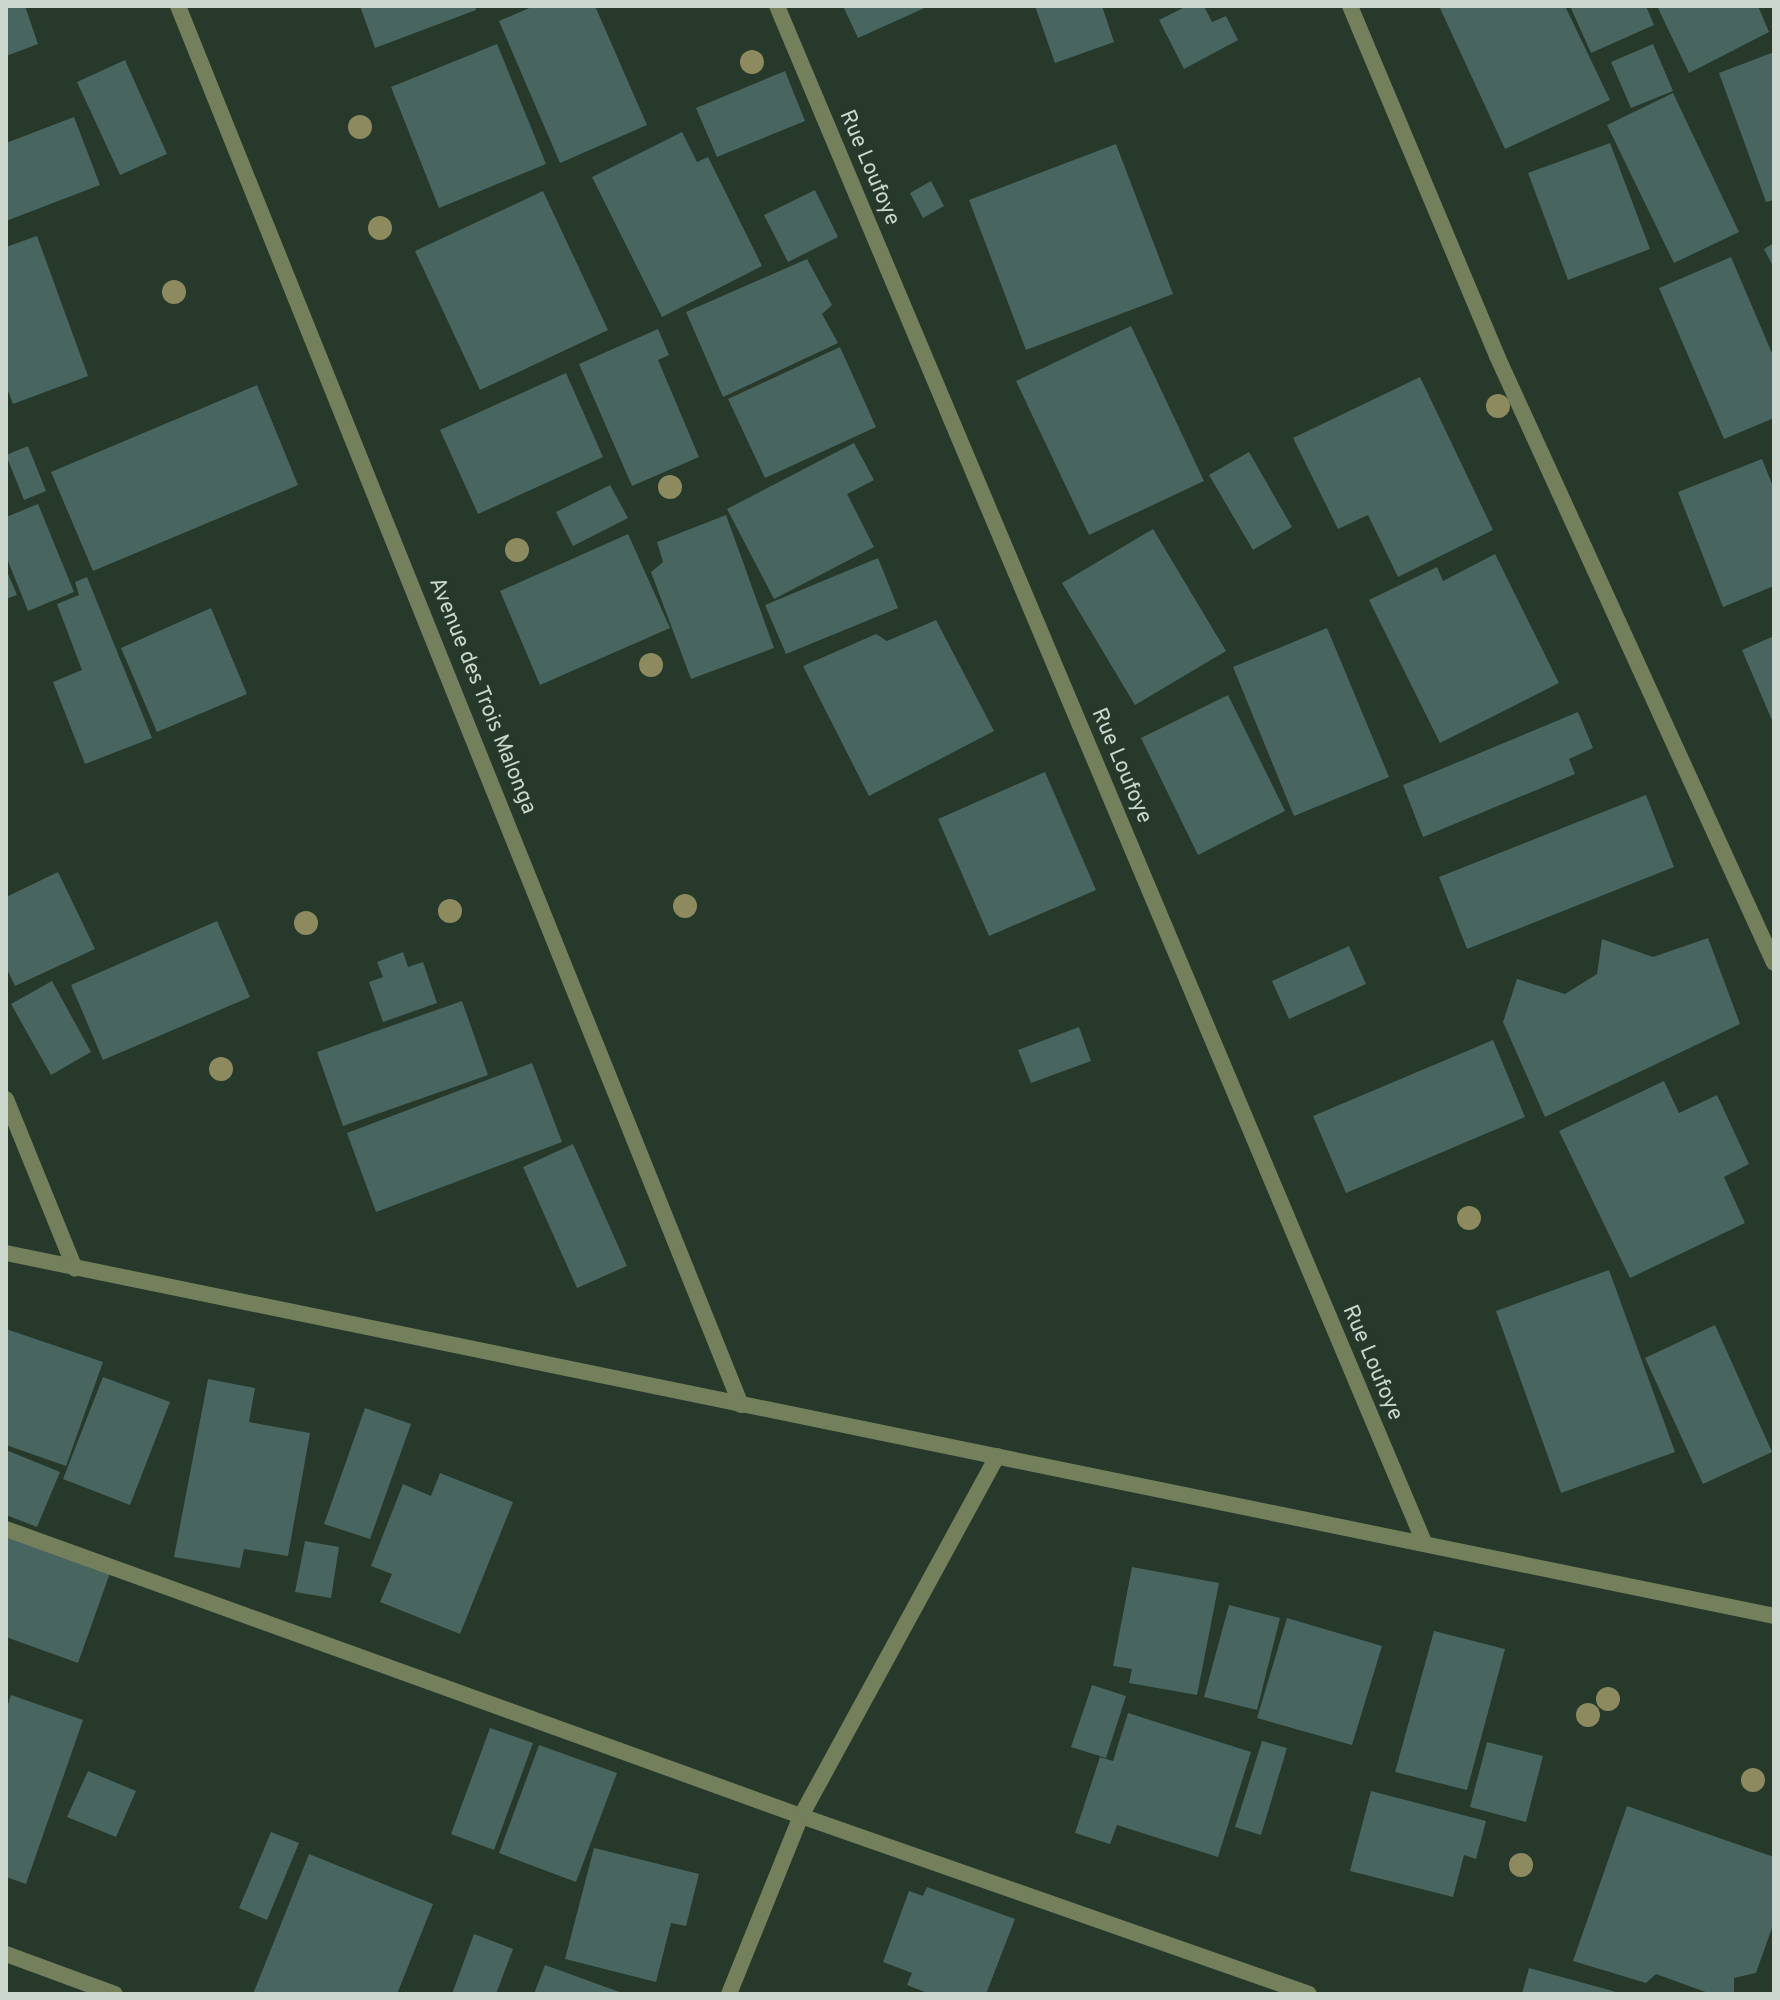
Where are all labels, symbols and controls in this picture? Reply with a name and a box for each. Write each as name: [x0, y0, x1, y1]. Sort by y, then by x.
street label: Rue Loufoye: [833, 106, 905, 230]
street label: Avenue des Trois Malonga: [422, 573, 542, 819]
street label: Rue Loufoye: [1085, 704, 1157, 828]
street label: Rue Loufoye: [1336, 1301, 1408, 1425]

